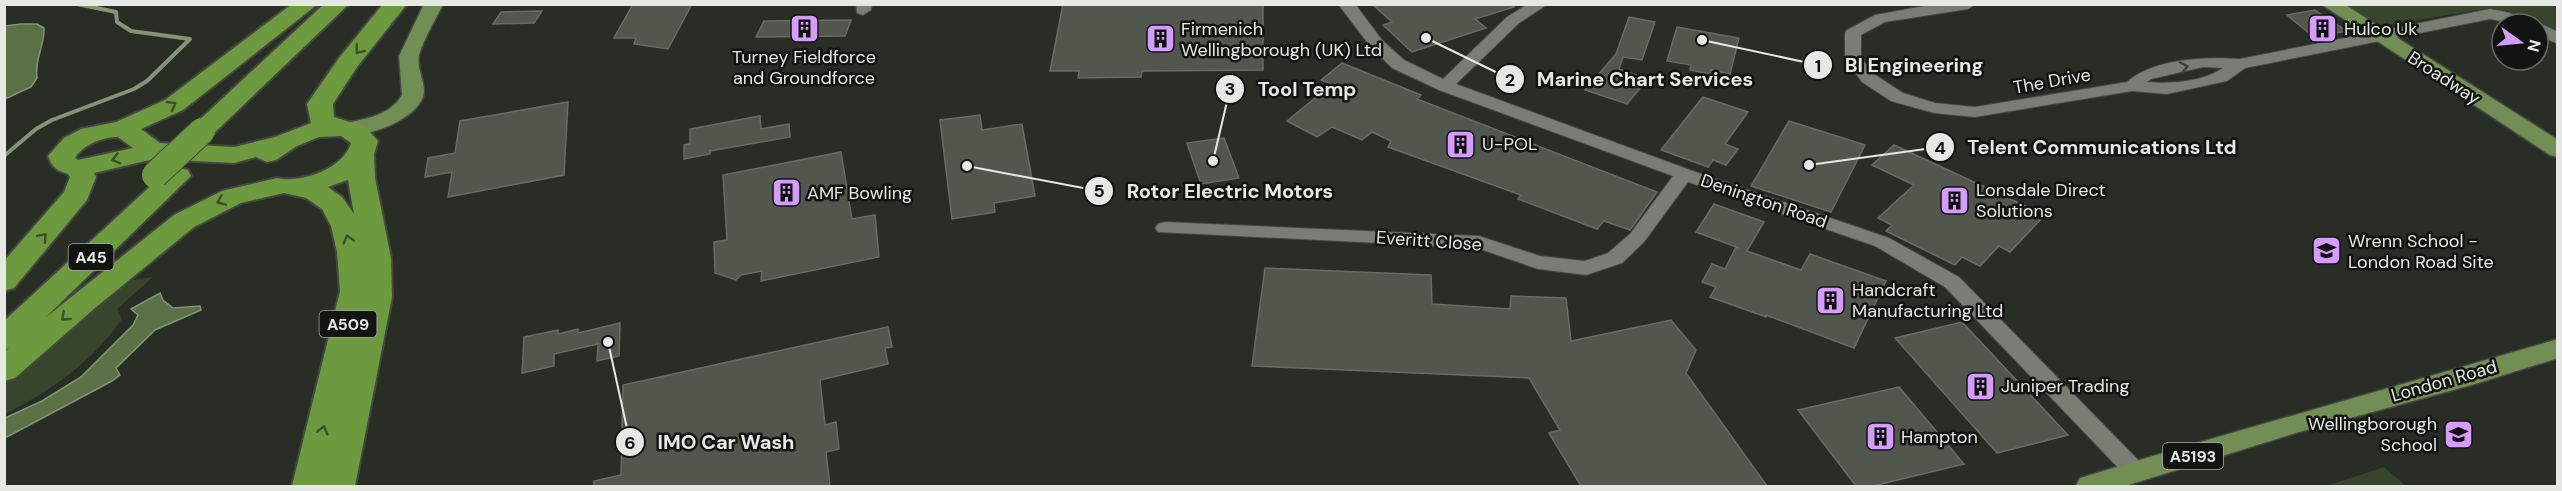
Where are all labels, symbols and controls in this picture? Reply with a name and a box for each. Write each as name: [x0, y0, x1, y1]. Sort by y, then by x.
building icon: Turney Fieldforce and Groundforce: [788, 12, 820, 44]
north arrow: [2490, 12, 2550, 72]
building icon: Hulco Uk: [2307, 13, 2339, 45]
place label: Firmenich Wellingborough (UK) Ltd: [1181, 17, 1382, 62]
place label: Hulco Uk: [2344, 17, 2417, 41]
building icon: Firmenich Wellingborough (UK) Ltd: [1144, 23, 1176, 55]
text: N: [2522, 37, 2546, 54]
one-way arrow: [355, 43, 366, 54]
place label: Turney Fieldforce and Groundforce: [732, 45, 876, 90]
callout: BI Engineering: [1803, 46, 1995, 84]
street label: Broadway: [2403, 46, 2485, 110]
text: BI Engineering: [1845, 52, 1983, 78]
text: 1: [1815, 54, 1821, 78]
callout: Marine Chart Services: [1495, 60, 1765, 98]
one-way arrow: [2178, 61, 2188, 74]
street label: The Drive: [2011, 62, 2093, 100]
text: Marine Chart Services: [1537, 66, 1753, 92]
text: 2: [1505, 68, 1515, 92]
callout: Tool Temp: [1215, 70, 1368, 108]
text: Tool Temp: [1258, 76, 1356, 102]
text: 3: [1225, 77, 1235, 101]
one-way arrow: [166, 101, 176, 113]
building icon: U-POL: [1445, 128, 1477, 160]
callout: Telent Communications Ltd: [1925, 128, 2249, 166]
place label: U-POL: [1482, 132, 1537, 156]
text: Telent Communications Ltd: [1967, 134, 2237, 160]
text: 4: [1934, 136, 1946, 160]
one-way arrow: [111, 152, 121, 165]
street label: Denington Road: [1698, 168, 1830, 234]
callout: Rotor Electric Motors: [1084, 172, 1345, 210]
building icon: AMF Bowling: [770, 177, 802, 209]
text: Rotor Electric Motors: [1127, 178, 1333, 204]
place label: Lonsdale Direct Solutions: [1976, 178, 2106, 223]
text: 5: [1093, 179, 1105, 203]
place label: AMF Bowling: [807, 181, 912, 205]
building icon: Lonsdale Direct Solutions: [1939, 184, 1971, 216]
one-way arrow: [216, 194, 227, 206]
street label: Everitt Close: [1375, 225, 1483, 257]
place label: Wrenn School - London Road Site: [2348, 229, 2494, 274]
one-way arrow: [36, 233, 47, 244]
one-way arrow: [343, 234, 355, 245]
school or university icon: Wrenn School - London Road Site: [2311, 235, 2343, 267]
road number: A45: [68, 244, 113, 270]
place label: Handcraft Manufacturing Ltd: [1852, 278, 2003, 323]
building icon: Handcraft Manufacturing Ltd: [1815, 284, 1847, 316]
one-way arrow: [61, 310, 72, 321]
road number: A509: [320, 311, 376, 337]
street label: London Road: [2388, 354, 2500, 408]
building icon: Juniper Trading: [1964, 370, 1996, 402]
place label: Juniper Trading: [2001, 374, 2129, 398]
place label: Wellingborough School: [2308, 412, 2437, 457]
school or university icon: Wellingborough School: [2442, 418, 2474, 450]
building icon: Hampton: [1864, 421, 1896, 453]
callout: IMO Car Wash: [615, 423, 806, 461]
one-way arrow: [316, 425, 329, 435]
place label: Hampton: [1901, 425, 1978, 449]
text: IMO Car Wash: [658, 429, 794, 455]
text: 6: [624, 431, 636, 455]
road number: A5193: [2163, 443, 2223, 469]

